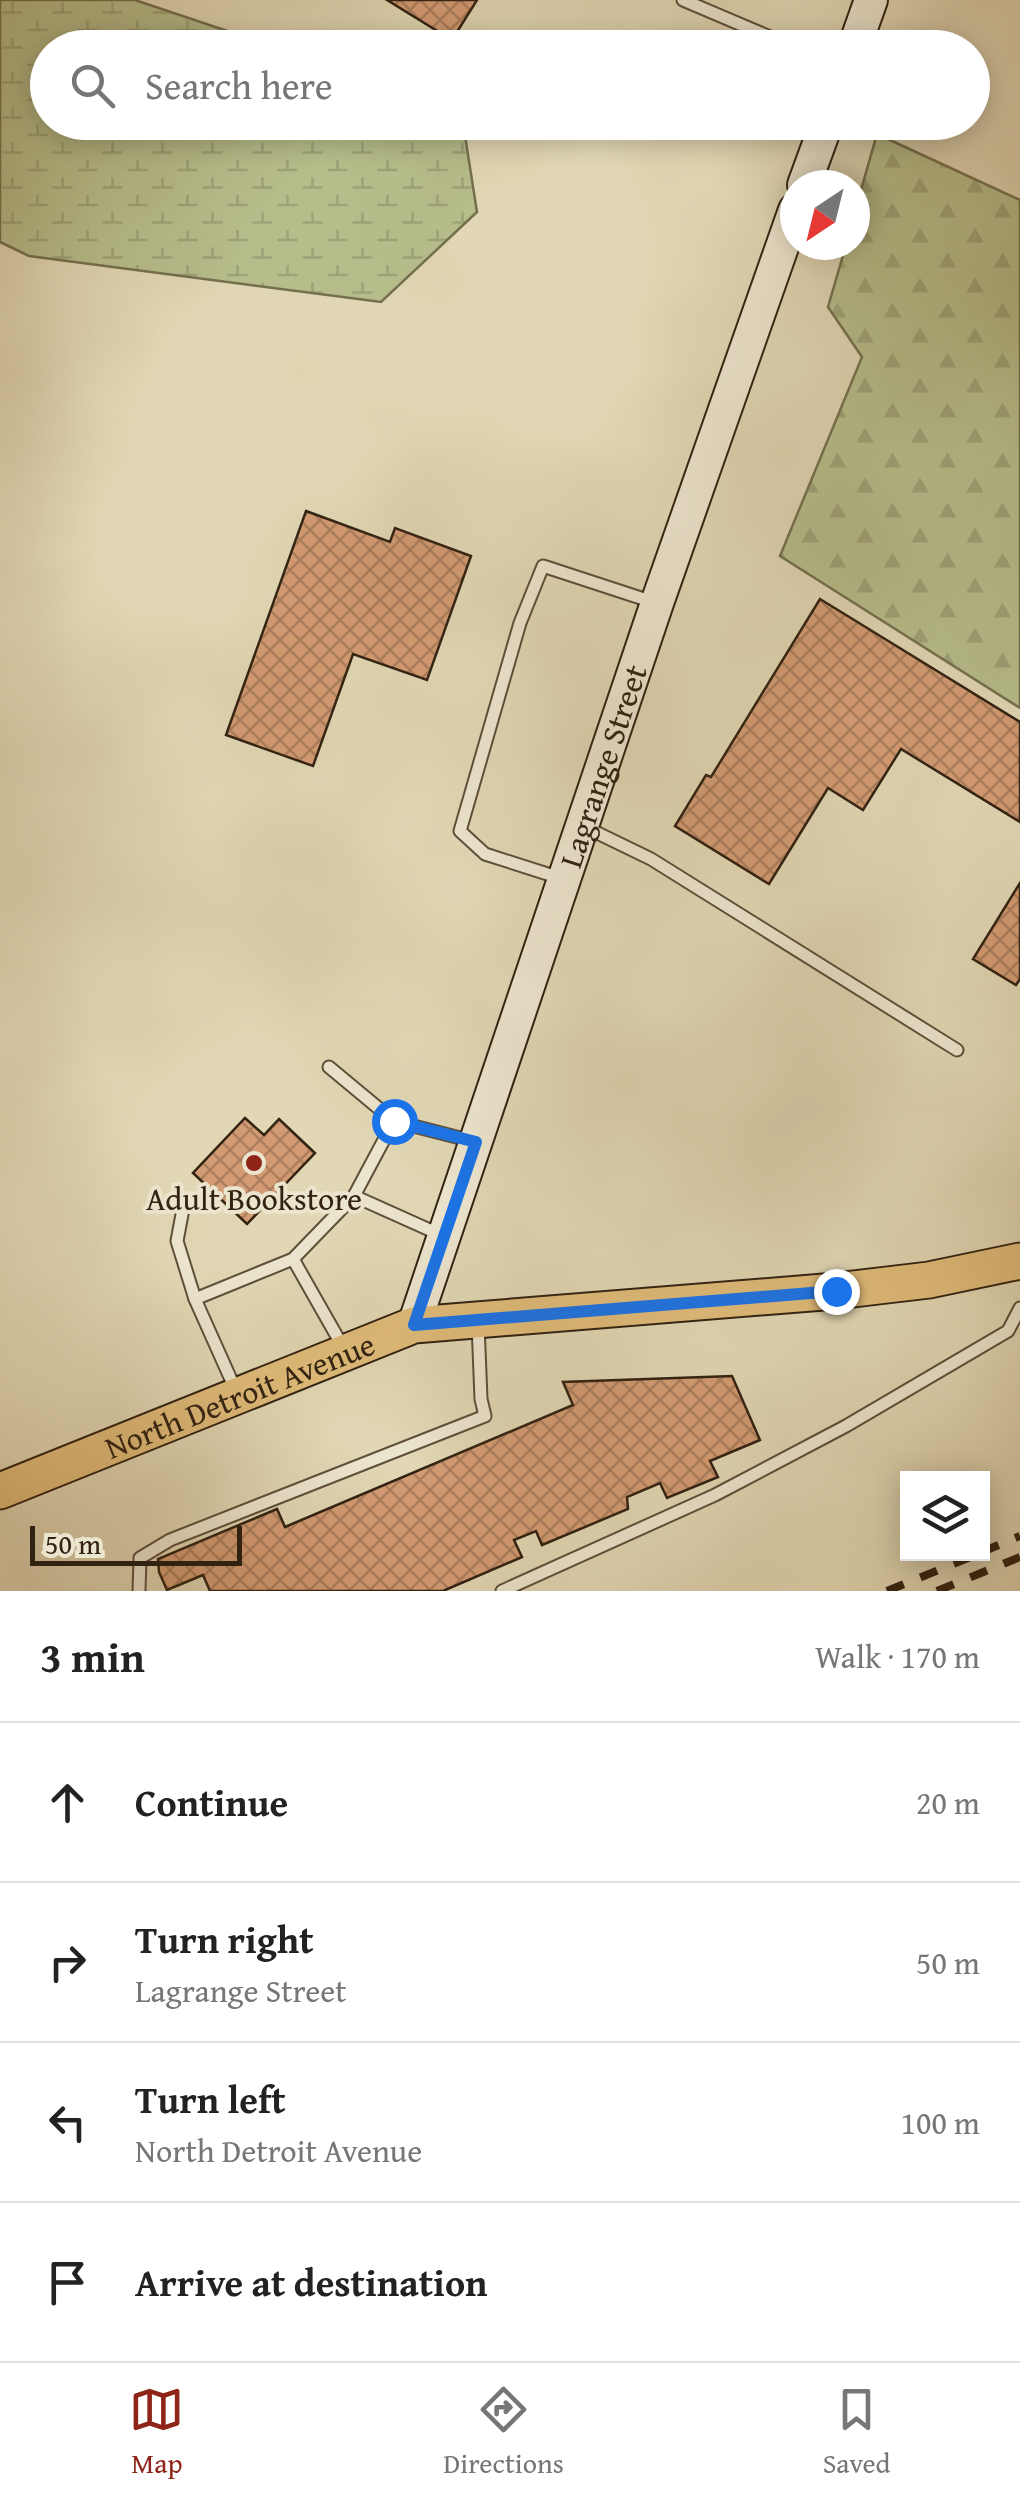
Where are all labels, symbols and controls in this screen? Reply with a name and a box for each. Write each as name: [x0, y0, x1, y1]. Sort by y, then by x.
search box: [30, 30, 990, 140]
text: Search here: [145, 57, 333, 113]
icon: search: [65, 58, 120, 113]
north arrow: [780, 170, 870, 260]
street label: Lagrange Street: [546, 658, 658, 874]
route start: [372, 1099, 418, 1145]
marker: Adult Bookstore: [243, 1152, 265, 1174]
place label: Adult Bookstore: [146, 1175, 362, 1222]
route end: [814, 1269, 860, 1315]
street label: North Detroit Avenue: [97, 1320, 381, 1470]
map controls: [900, 1471, 990, 1561]
button: layers: [900, 1471, 990, 1561]
scale bar: [30, 1521, 242, 1566]
text: 50 m: [45, 1523, 101, 1564]
text: 3 min: [40, 1626, 145, 1687]
text: Walk · 170 m: [815, 1633, 980, 1680]
text: Continue: [135, 1774, 288, 1830]
icon: ahead: [40, 1775, 95, 1830]
text: 20 m: [916, 1779, 980, 1826]
text: Turn right: [135, 1911, 314, 1967]
icon: right: [40, 1935, 95, 1990]
text: 50 m: [916, 1939, 980, 1986]
text: Lagrange Street: [135, 1967, 347, 2014]
text: Turn left: [135, 2071, 286, 2127]
icon: left: [40, 2095, 95, 2150]
text: 100 m: [901, 2099, 980, 2146]
text: North Detroit Avenue: [135, 2127, 422, 2174]
text: Arrive at destination: [135, 2254, 488, 2310]
icon: arrive: [40, 2255, 95, 2310]
tab: Map: [129, 2382, 184, 2483]
tab: Directions: [443, 2382, 564, 2483]
tab: Saved: [823, 2382, 891, 2483]

